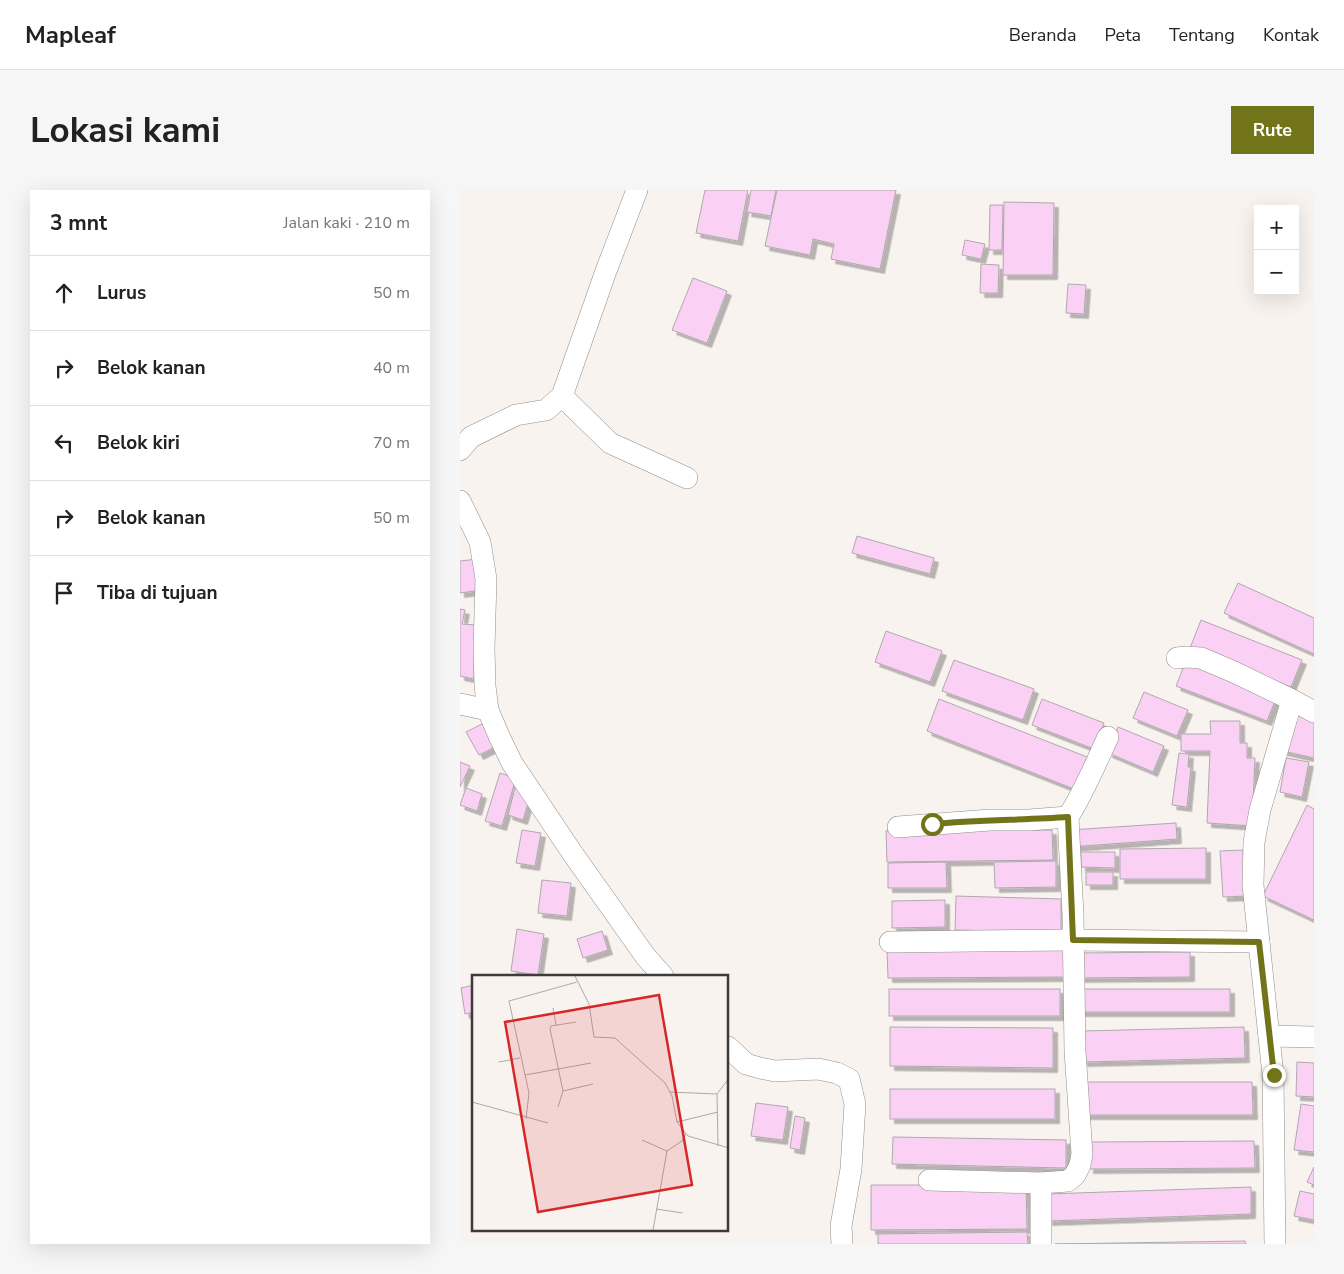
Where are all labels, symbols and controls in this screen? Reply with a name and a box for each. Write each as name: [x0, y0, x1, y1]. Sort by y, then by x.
text: Mapleaf: [25, 19, 116, 51]
text: Beranda: [1009, 23, 1077, 47]
text: Peta: [1105, 23, 1141, 47]
text: Tentang: [1169, 23, 1235, 47]
text: Kontak: [1263, 23, 1319, 47]
button: Rute: [1231, 106, 1314, 154]
text: Lokasi kami: [30, 107, 220, 154]
map controls: [1254, 205, 1299, 295]
button: +: [1254, 205, 1299, 250]
text: 3 mnt: [50, 209, 107, 237]
text: Jalan kaki · 210 m: [283, 212, 410, 234]
button: −: [1254, 250, 1299, 295]
icon: ahead: [50, 279, 78, 307]
text: Lurus: [97, 280, 146, 306]
text: 50 m: [373, 282, 410, 304]
icon: right: [50, 354, 78, 382]
text: Belok kanan: [97, 355, 206, 381]
text: 40 m: [373, 357, 410, 379]
icon: left: [50, 429, 78, 457]
text: Belok kiri: [97, 430, 180, 456]
text: 70 m: [373, 432, 410, 454]
icon: right: [50, 504, 78, 532]
text: Belok kanan: [97, 505, 206, 531]
text: 50 m: [373, 507, 410, 529]
icon: arrive: [50, 579, 78, 607]
text: Tiba di tujuan: [97, 580, 218, 606]
route start: [921, 813, 944, 836]
inset map: [472, 975, 729, 1232]
route end: [1263, 1064, 1286, 1087]

